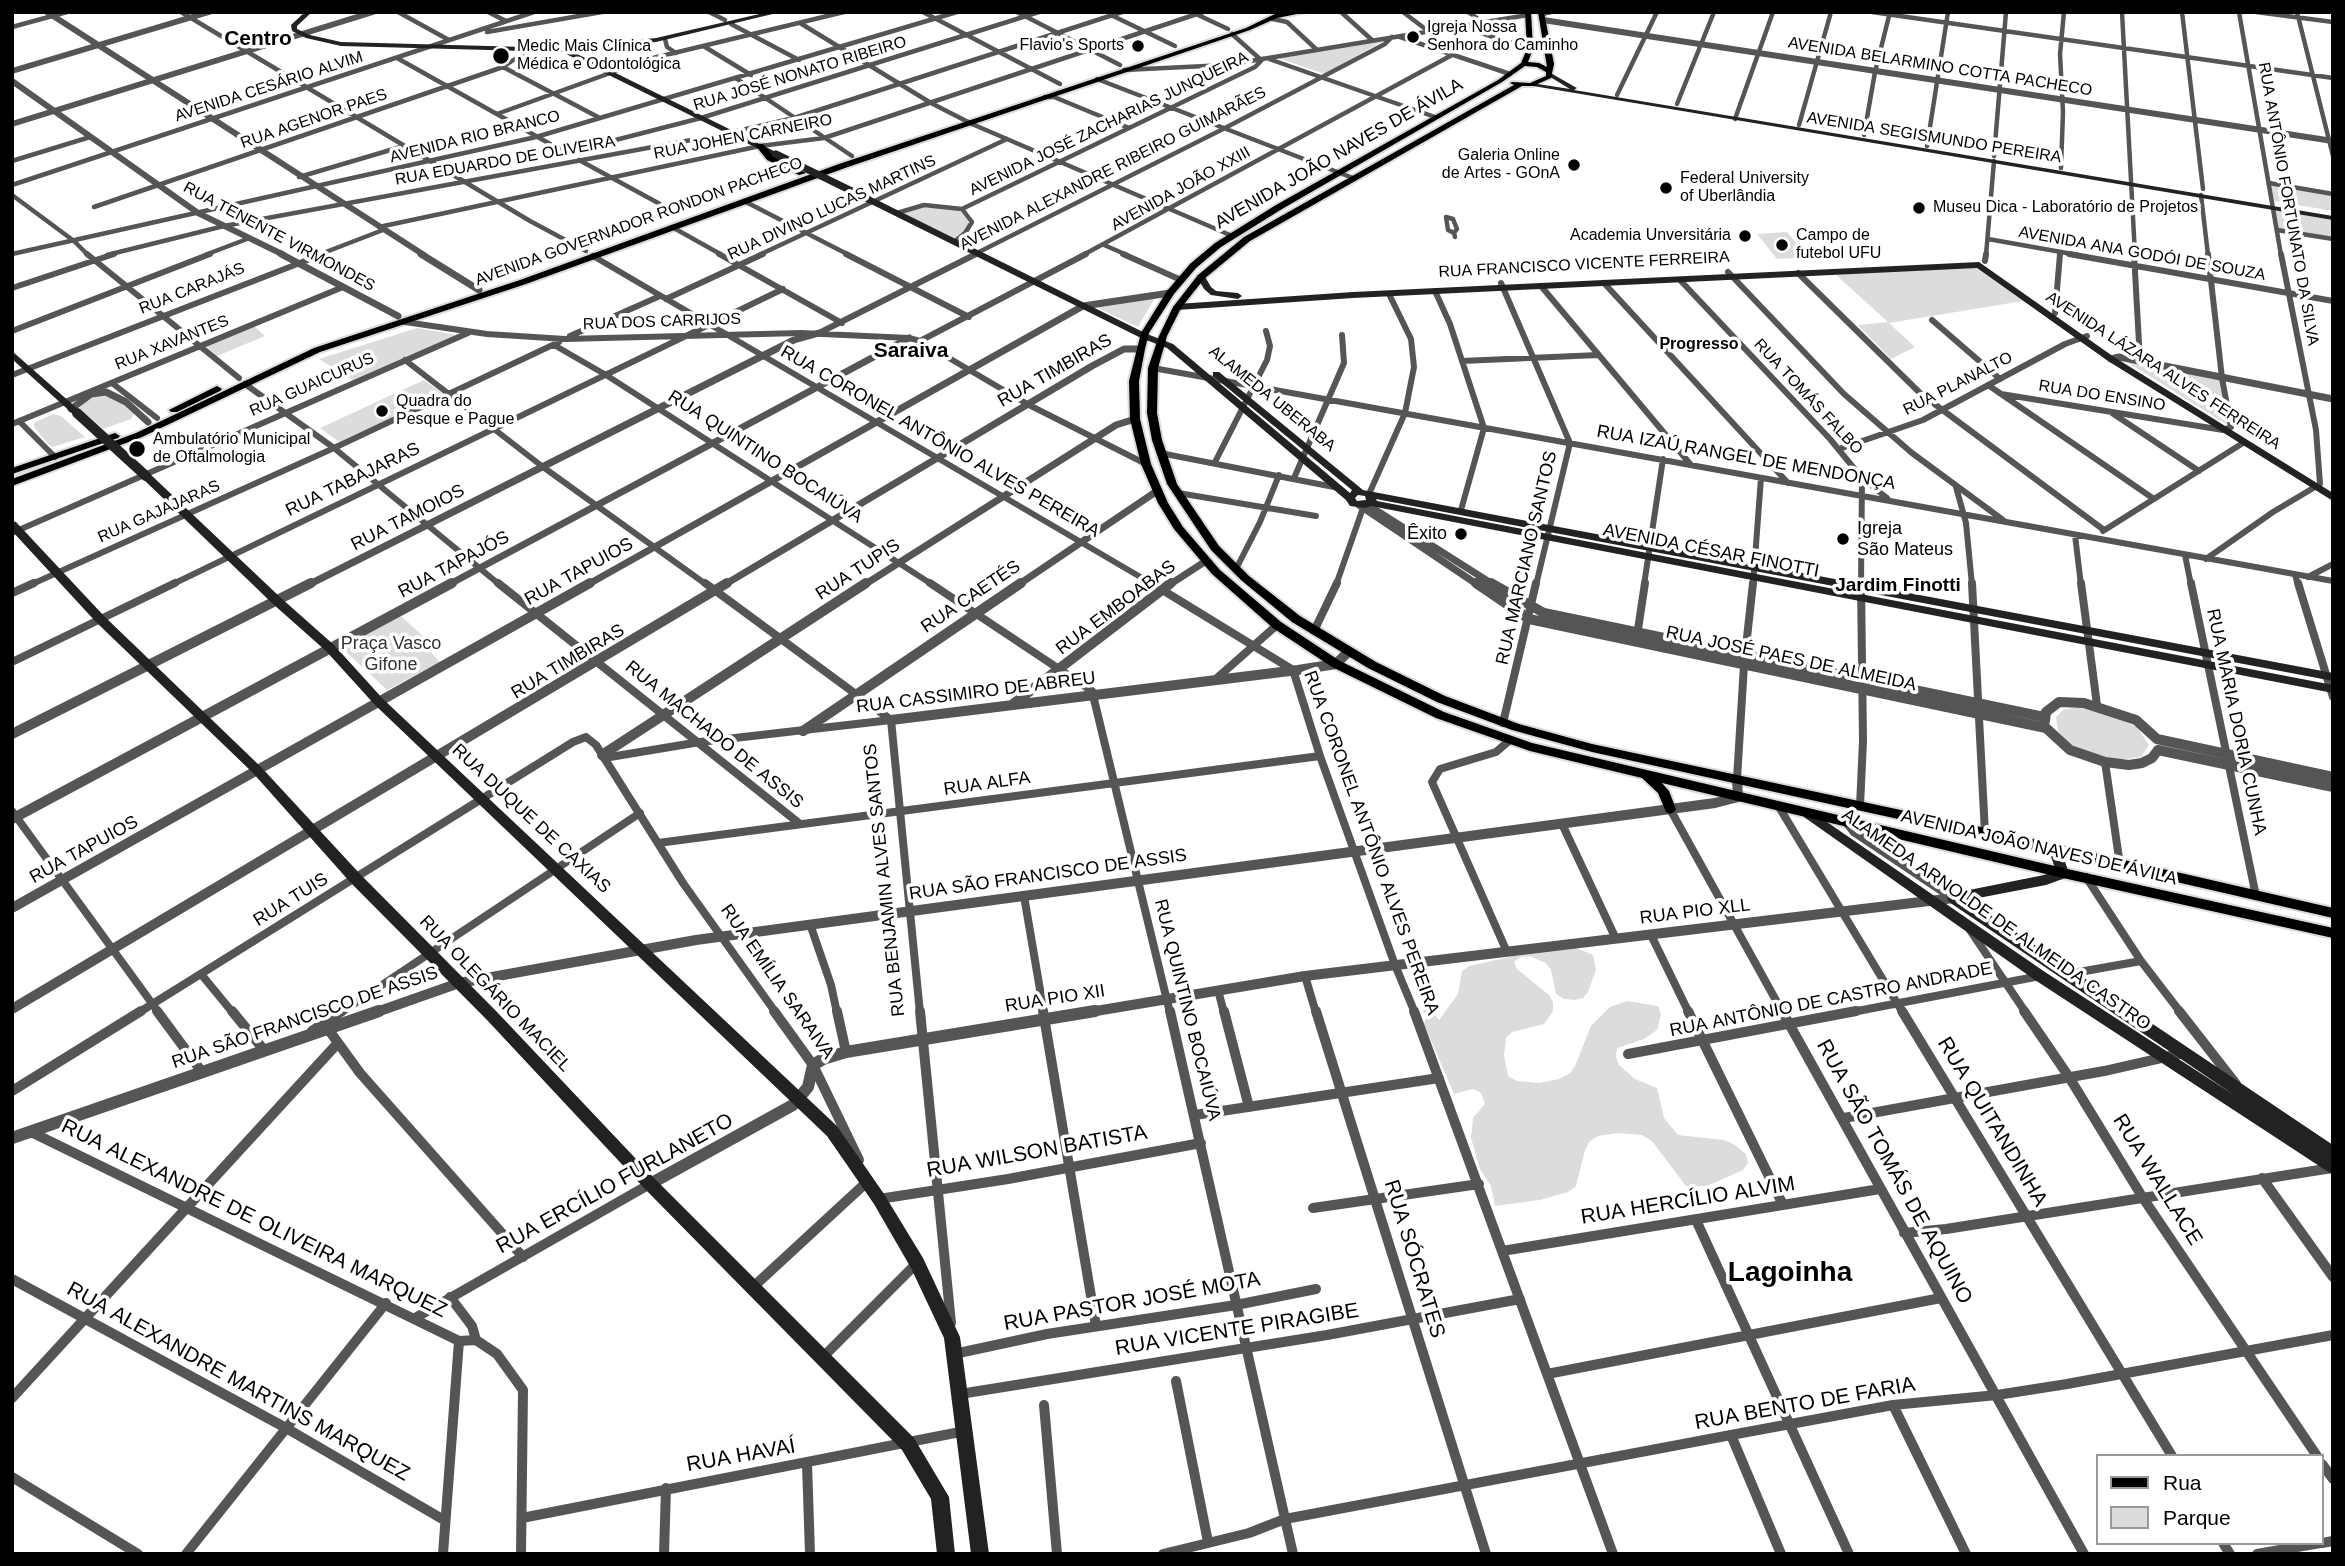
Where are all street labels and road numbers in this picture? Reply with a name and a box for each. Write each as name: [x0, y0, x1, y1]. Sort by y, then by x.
street label: RUA JOSÉ NONATO RIBEIRO: [691, 32, 909, 116]
street label: AVENIDA BELARMINO COTTA PACHECO: [1787, 33, 2093, 101]
street label: AVENIDA CESÁRIO ALVIM: [172, 47, 366, 127]
street label: AVENIDA JOSÉ ZACHARIAS JUNQUEIRA: [966, 48, 1252, 200]
street label: RUA ANTÔNIO FORTUNATO DA SILVA: [2254, 61, 2322, 347]
street label: AVENIDA JOÃO NAVES DE ÁVILA: [1211, 74, 1467, 234]
street label: AVENIDA ALEXANDRE RIBEIRO GUIMARÃES: [957, 83, 1269, 255]
street label: RUA AGENOR PAES: [238, 85, 390, 153]
street label: AVENIDA RIO BRANCO: [388, 107, 562, 167]
street label: AVENIDA SEGISMUNDO PEREIRA: [1805, 108, 2063, 168]
street label: RUA JOHEN CARNEIRO: [652, 110, 834, 164]
street label: RUA EDUARDO DE OLIVEIRA: [393, 132, 617, 190]
street label: AVENIDA JOÃO XXIII: [1108, 143, 1254, 235]
street label: RUA DIVINO LUCAS MARTINS: [725, 151, 939, 265]
street label: AVENIDA GOVERNADOR RONDON PACHECO: [473, 154, 805, 290]
street label: RUA TENENTE VIRMONDES: [180, 178, 378, 296]
street label: AVENIDA ANA GODÓI DE SOUZA: [2017, 223, 2267, 285]
street label: RUA FRANCISCO VICENTE FERREIRA: [1438, 248, 1730, 282]
street label: RUA CARAJÁS: [136, 259, 248, 319]
street label: AVENIDA LÁZARA ALVES FERREIRA: [2042, 288, 2284, 454]
street label: RUA DOS CARRIJOS: [583, 310, 741, 334]
street label: RUA XAVANTES: [112, 311, 232, 375]
street label: RUA TIMBIRAS: [994, 330, 1116, 412]
street label: RUA TOMÁS FALBO: [1750, 335, 1866, 459]
street label: RUA CORONEL ANTÔNIO ALVES PEREIRA: [777, 341, 1103, 543]
street label: ALAMEDA UBERABA: [1205, 342, 1339, 456]
street label: RUA PLANALTO: [1900, 348, 2016, 420]
street label: RUA GUAICURUS: [247, 349, 377, 421]
street label: RUA DO ENSINO: [2037, 377, 2167, 415]
street label: RUA QUINTINO BOCAIÚVA: [664, 386, 866, 528]
street label: RUA IZAÚ RANGEL DE MENDONÇA: [1595, 421, 1897, 495]
street label: RUA TABAJARAS: [282, 438, 424, 522]
street label: RUA MARCIANO SANTOS: [1492, 449, 1562, 667]
street label: RUA GAJAJARAS: [95, 476, 223, 548]
street label: RUA TAMOIOS: [348, 480, 468, 556]
street label: AVENIDA CÉSAR FINOTTI: [1601, 519, 1821, 583]
street label: RUA TAPAJÓS: [395, 527, 513, 603]
street label: RUA TAPUIOS: [521, 533, 637, 611]
street label: RUA TUPIS: [812, 535, 904, 605]
street label: RUA CAETÉS: [917, 556, 1025, 638]
street label: RUA EMBOABAS: [1052, 556, 1180, 660]
street label: RUA MARIA DORIA CUNHA: [2201, 607, 2271, 837]
street label: RUA TIMBIRAS: [508, 620, 628, 704]
street label: RUA JOSÉ PAES DE ALMEIDA: [1664, 622, 1918, 696]
street label: RUA MACHADO DE ASSIS: [621, 656, 807, 814]
street label: RUA CASSIMIRO DE ABREU: [855, 668, 1097, 718]
street label: RUA CORONEL ANTÔNIO ALVES PEREIRA: [1298, 668, 1444, 1018]
street label: RUA DUQUE DE CAXIAS: [447, 740, 615, 898]
street label: RUA BENJAMIN ALVES SANTOS: [860, 742, 910, 1018]
street label: RUA ALFA: [942, 767, 1032, 801]
street label: ALAMEDA ARNOLDE DE ALMEIDA CASTRO: [1837, 804, 2155, 1036]
street label: AVENIDA JOÃO NAVES DE ÁVILA: [1899, 806, 2179, 890]
street label: RUA TAPUIOS: [26, 811, 142, 889]
street label: RUA SÃO FRANCISCO DE ASSIS: [908, 845, 1188, 905]
street label: RUA TUIS: [250, 869, 332, 931]
street label: RUA PIO XLL: [1639, 895, 1751, 929]
street label: RUA QUINTINO BOCAIÚVA: [1149, 897, 1225, 1123]
street label: RUA EMÍLIA SARAIVA: [715, 901, 839, 1063]
street label: RUA OLEGÁRIO MACIEL: [415, 911, 575, 1077]
street label: RUA ANTÔNIO DE CASTRO ANDRADE: [1668, 958, 1994, 1042]
street label: RUA SÃO FRANCISCO DE ASSIS: [169, 962, 441, 1074]
street label: RUA PIO XII: [1003, 980, 1107, 1018]
street label: RUA QUITANDINHA: [1931, 1033, 2053, 1211]
street label: RUA SÃO TOMÁS DE AQUINO: [1811, 1035, 1977, 1309]
street label: RUA ERCÍLIO FURLANETO: [492, 1108, 738, 1260]
street label: RUA WALLACE: [2107, 1110, 2207, 1250]
street label: RUA ALEXANDRE DE OLIVEIRA MARQUEZ: [57, 1114, 451, 1324]
street label: RUA WILSON BATISTA: [925, 1120, 1149, 1184]
street label: RUA HERCÍLIO ALVIM: [1579, 1172, 1797, 1230]
street label: RUA SÓCRATES: [1378, 1177, 1450, 1341]
street label: RUA PASTOR JOSÉ MOTA: [1002, 1267, 1262, 1337]
street label: RUA ALEXANDRE MARTINS MARQUEZ: [62, 1277, 414, 1487]
street label: RUA VICENTE PIRAGIBE: [1113, 1298, 1361, 1362]
street label: RUA BENTO DE FARIA: [1693, 1372, 1917, 1436]
street label: RUA HAVAÍ: [685, 1434, 797, 1478]

